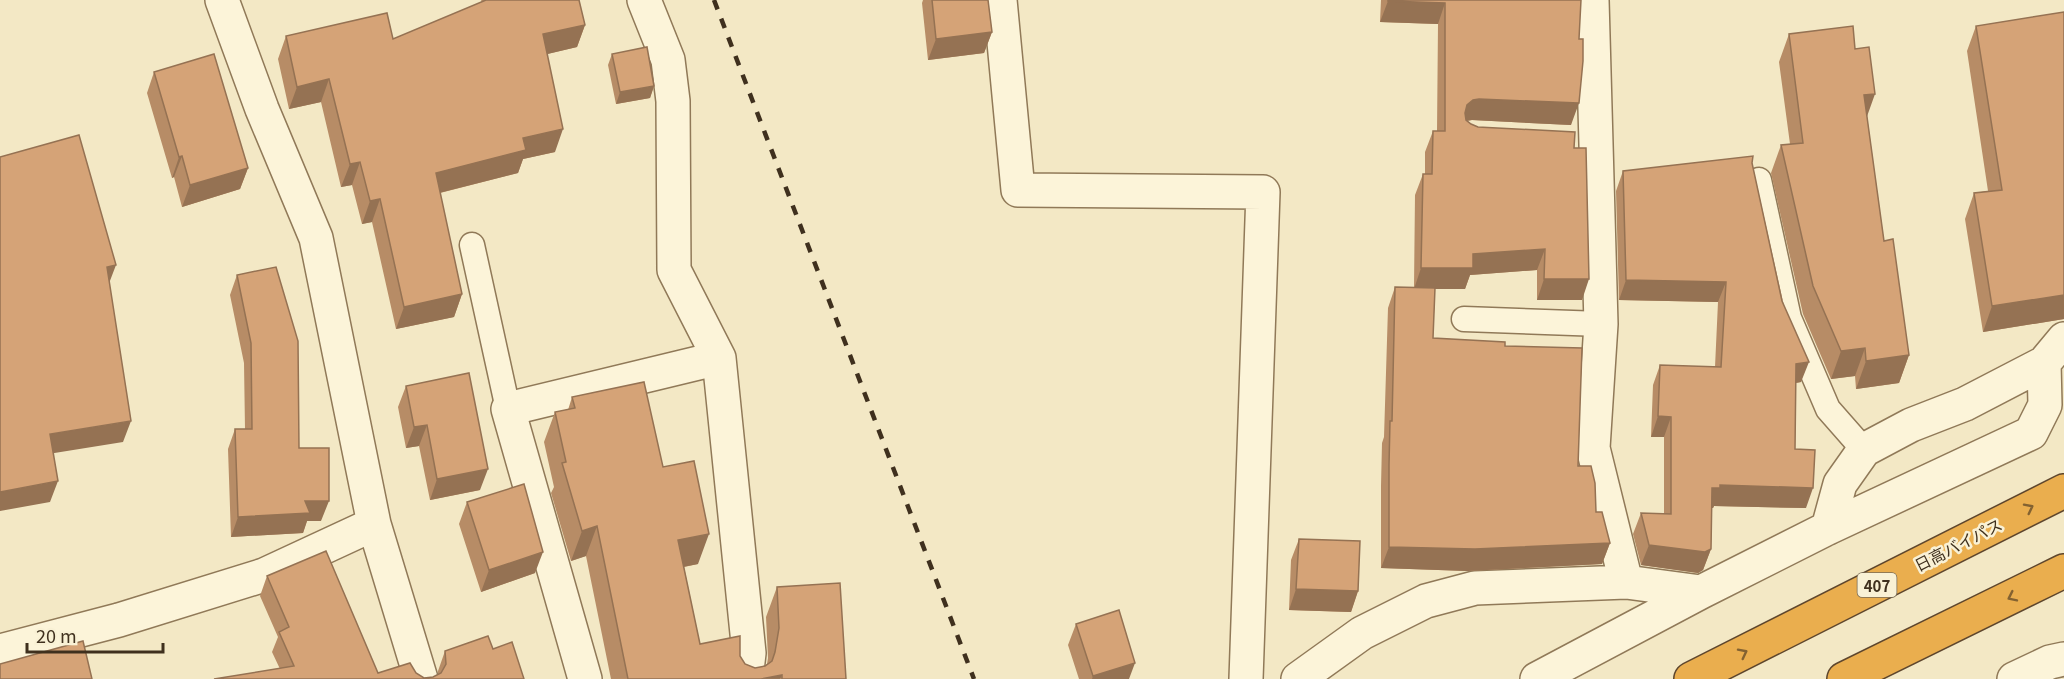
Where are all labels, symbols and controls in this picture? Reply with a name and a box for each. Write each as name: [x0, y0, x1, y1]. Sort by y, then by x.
one-way arrow: [2023, 504, 2034, 515]
street label: 日高バイパス: [1910, 512, 2006, 576]
road number: 407: [1858, 573, 1896, 597]
one-way arrow: [2007, 589, 2018, 601]
scale bar: [27, 616, 164, 654]
text: 20 m: [36, 622, 77, 648]
one-way arrow: [1736, 648, 1747, 660]

